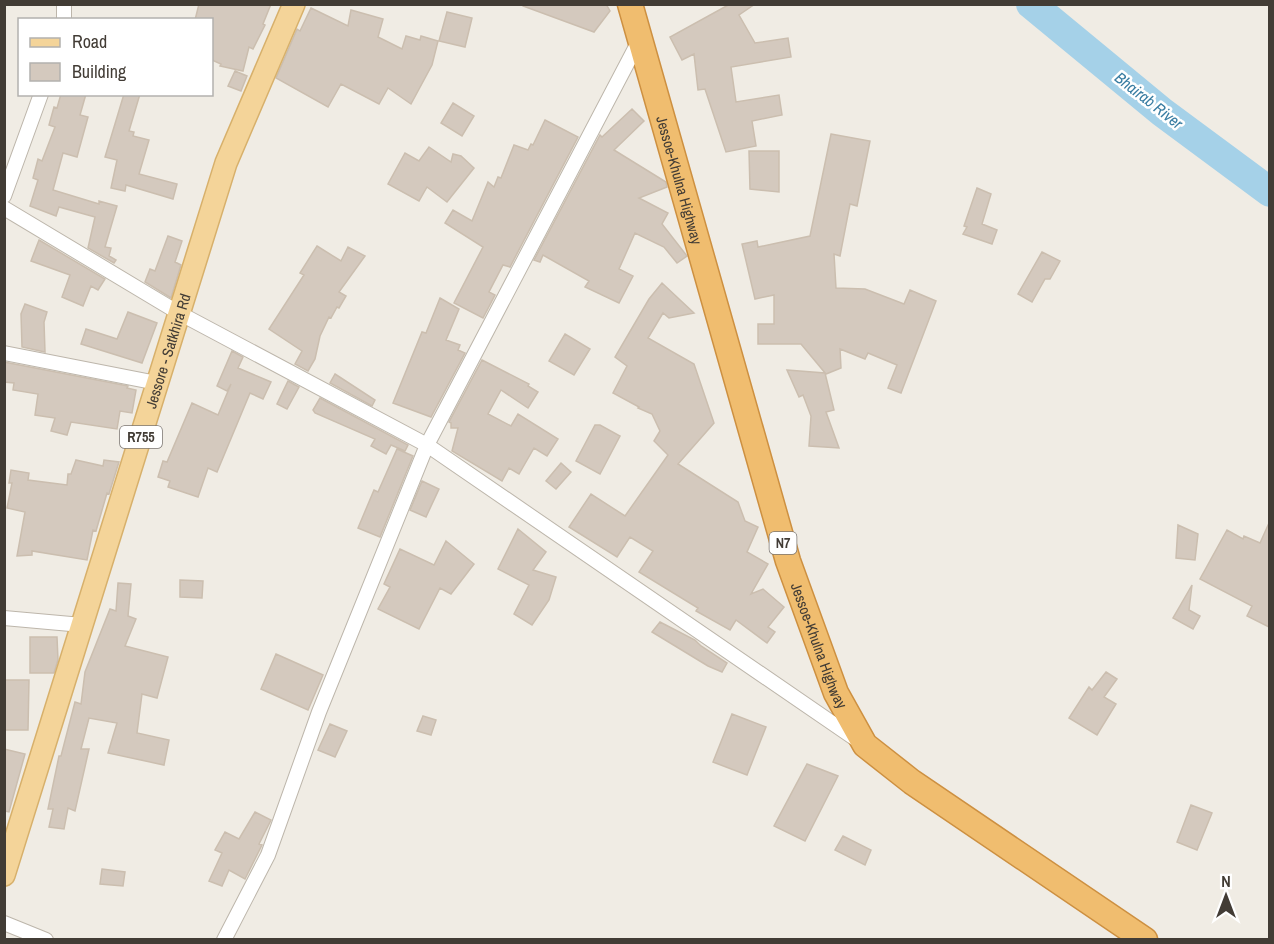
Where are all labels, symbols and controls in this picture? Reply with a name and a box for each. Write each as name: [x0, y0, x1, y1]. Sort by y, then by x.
legend: [18, 18, 213, 96]
text: Road: [72, 29, 107, 54]
text: Building: [72, 59, 127, 84]
water label: Bhairab River: [1110, 66, 1188, 134]
street label: Jessoe-Khulna Highway: [652, 113, 708, 248]
street label: Jessore - Satkhira Rd: [140, 291, 195, 411]
road number: R755: [120, 426, 162, 448]
road number: N7: [770, 532, 796, 554]
street label: Jessoe-Khulna Highway: [786, 580, 853, 713]
north arrow: [1196, 866, 1256, 926]
text: N: [1221, 870, 1231, 892]

